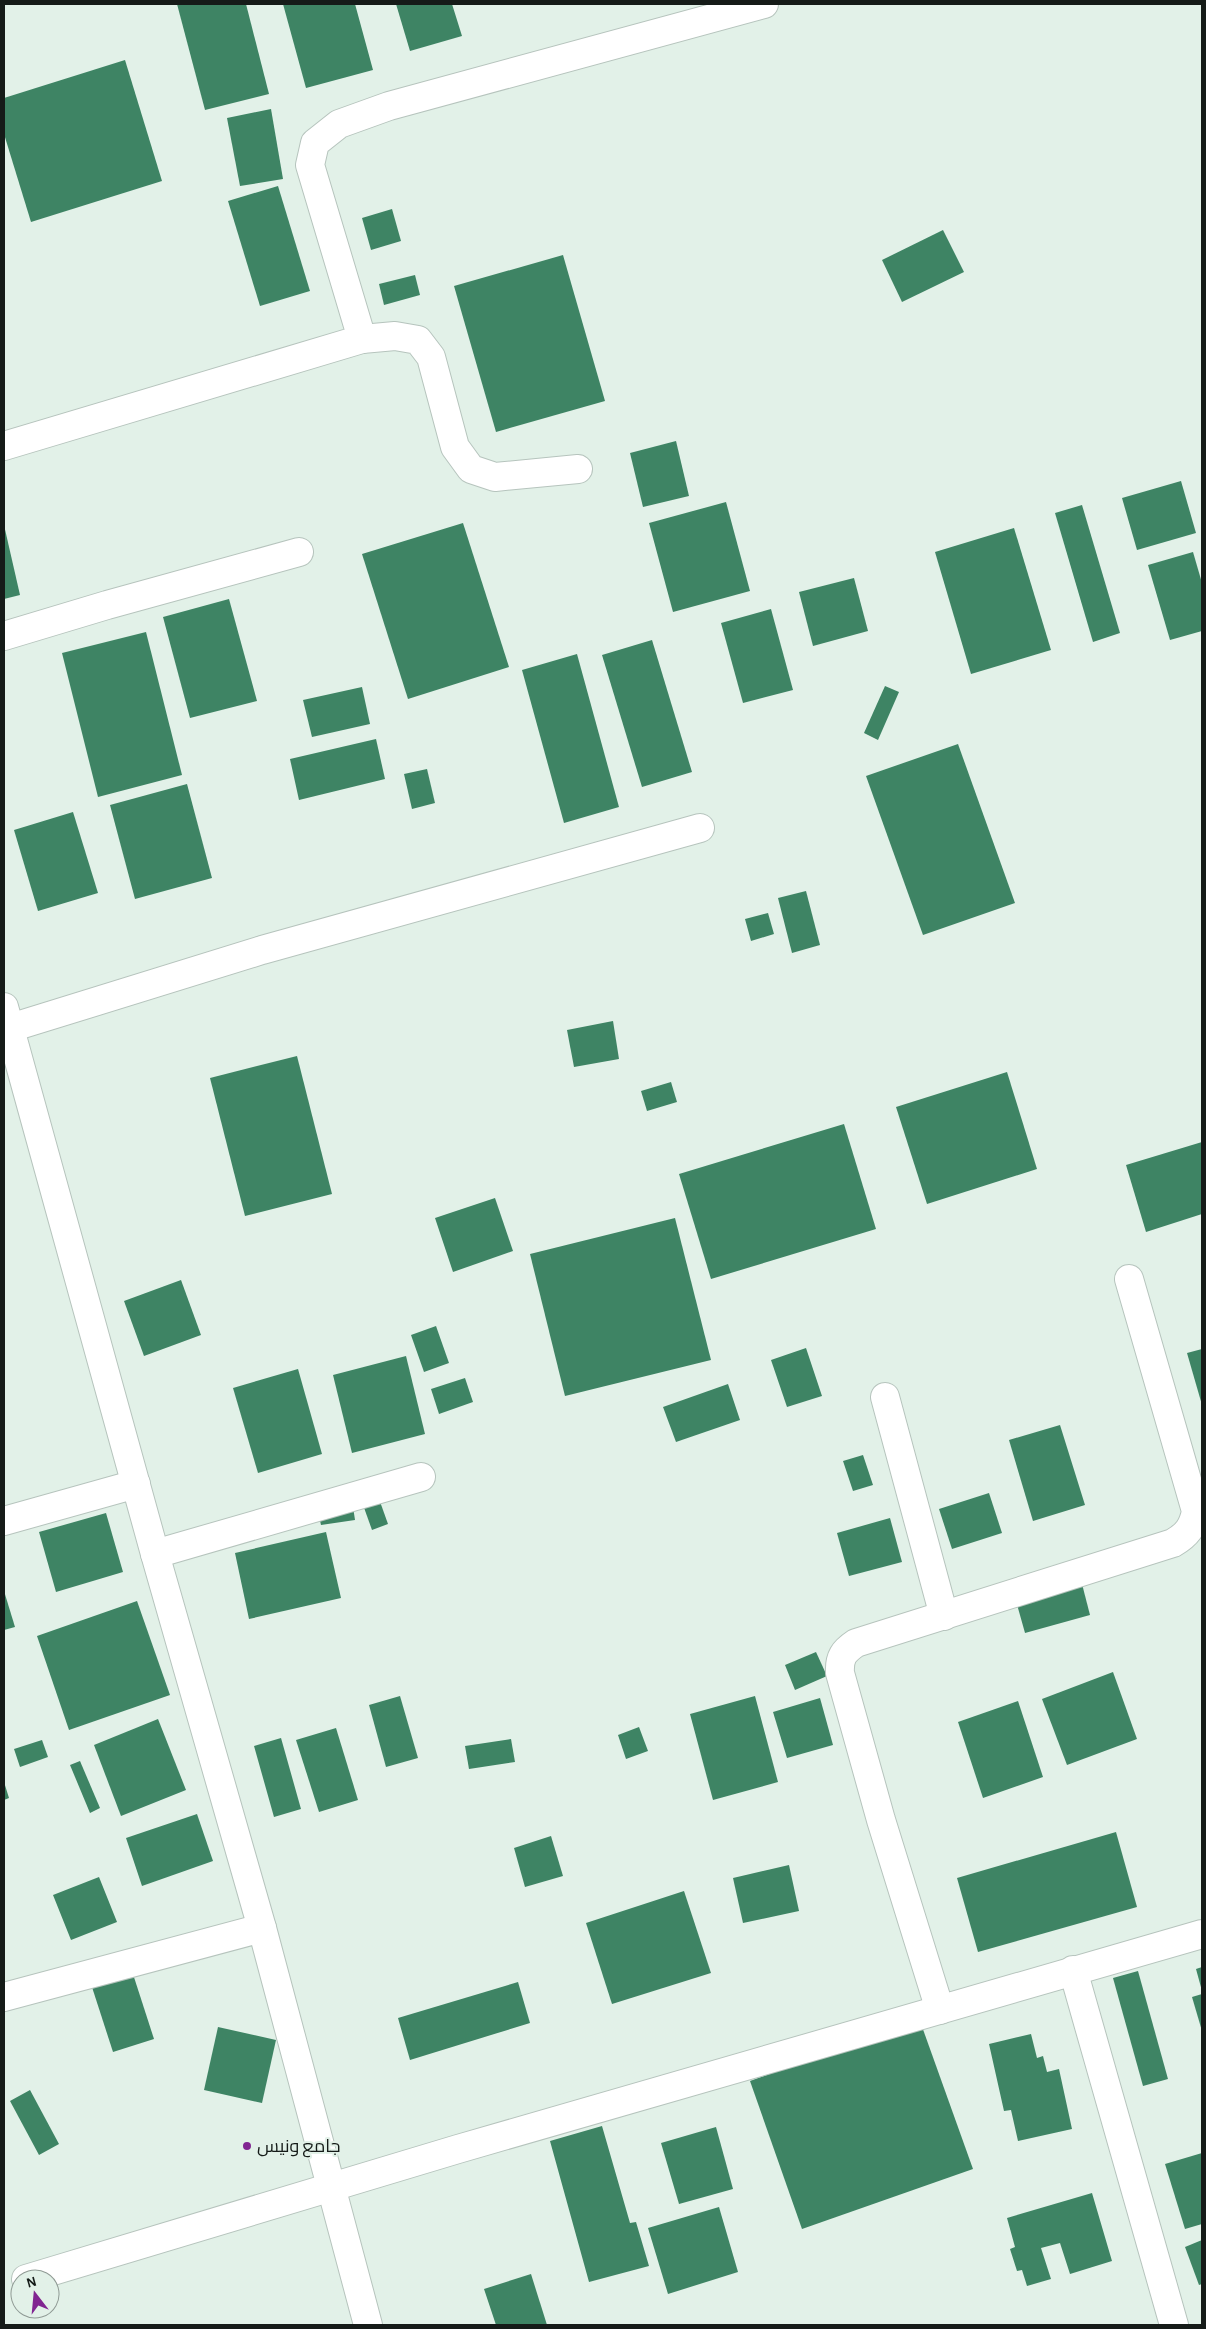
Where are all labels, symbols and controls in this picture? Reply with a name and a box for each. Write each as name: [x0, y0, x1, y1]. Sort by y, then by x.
place label: جامع ونيس: [257, 2138, 341, 2158]
marker: جامع ونيس: [241, 2140, 253, 2152]
north arrow: [10, 2269, 60, 2319]
text: N: [25, 2274, 38, 2291]

